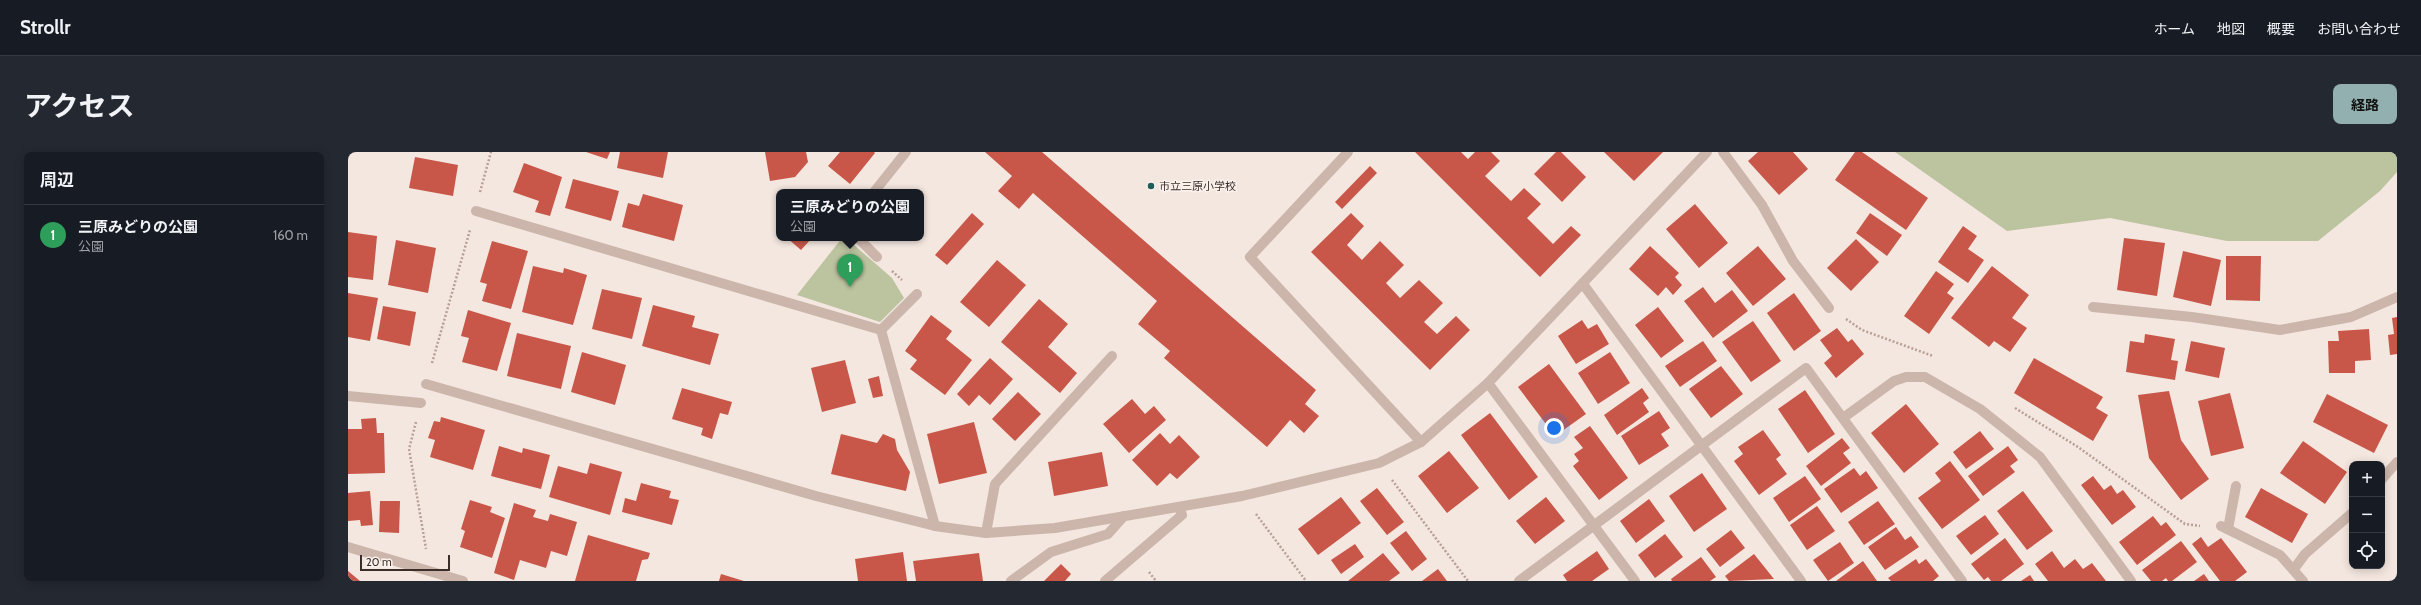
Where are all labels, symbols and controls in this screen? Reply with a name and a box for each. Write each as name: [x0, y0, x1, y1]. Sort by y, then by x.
text: Strollr: [20, 16, 71, 39]
text: ホーム: [2153, 20, 2195, 38]
text: 地図: [2217, 20, 2245, 38]
text: 概要: [2267, 20, 2295, 38]
text: お問い合わせ: [2317, 20, 2401, 38]
button: 経路: [2333, 84, 2397, 124]
text: アクセス: [24, 89, 135, 123]
text: 周辺: [40, 170, 74, 190]
place label: 市立三原小学校: [1159, 179, 1236, 193]
marker: 市立三原小学校: [1146, 181, 1156, 191]
popup: [776, 189, 924, 241]
text: 三原みどりの公園: [790, 198, 910, 216]
text: 三原みどりの公園: [78, 218, 198, 236]
text: 公園: [790, 218, 816, 234]
text: 1: [51, 227, 55, 243]
text: 160 m: [273, 227, 308, 243]
text: 公園: [78, 238, 104, 254]
pin: 1: [837, 254, 863, 287]
your location: [1544, 418, 1564, 438]
map controls: [2349, 461, 2385, 569]
button: +: [2349, 461, 2385, 497]
button: −: [2349, 497, 2385, 533]
button: locate: [2349, 533, 2385, 569]
scale bar: [360, 553, 450, 572]
text: 20 m: [366, 555, 392, 569]

